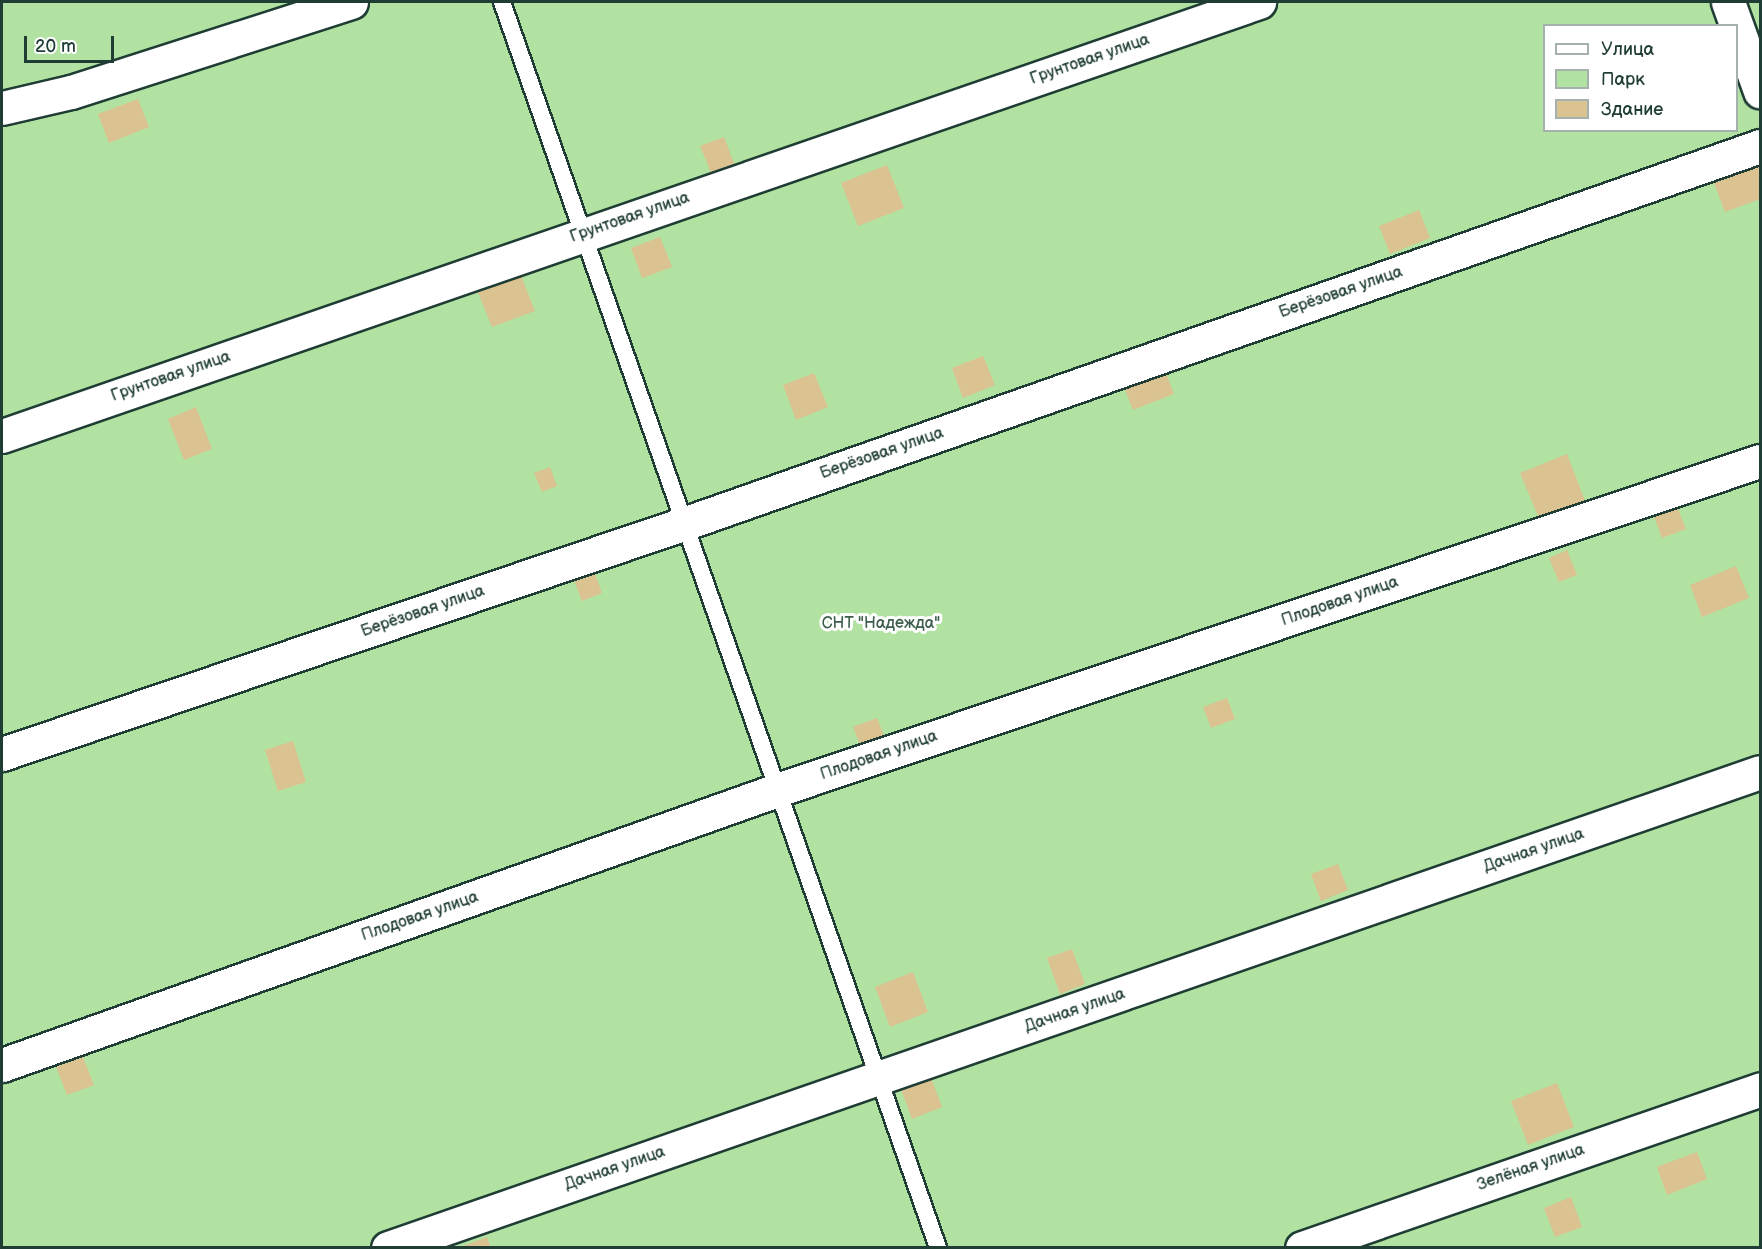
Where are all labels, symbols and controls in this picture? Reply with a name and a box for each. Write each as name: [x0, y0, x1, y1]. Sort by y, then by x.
scale bar: [27, 24, 117, 62]
legend: [1543, 24, 1738, 132]
street label: Грунтовая улица: [1028, 31, 1152, 89]
text: 20 m: [35, 36, 76, 57]
text: Улица: [1601, 39, 1654, 60]
text: Парк: [1601, 69, 1645, 90]
text: Здание: [1601, 99, 1663, 120]
street label: Грунтовая улица: [568, 189, 692, 247]
street label: Берёзовая улица: [1277, 263, 1405, 323]
street label: Грунтовая улица: [109, 348, 233, 406]
street label: Берёзовая улица: [818, 424, 946, 484]
street label: Плодовая улица: [1279, 573, 1401, 631]
street label: Берёзовая улица: [359, 582, 487, 642]
park label: СНТ "Надежда": [822, 614, 940, 634]
street label: Плодовая улица: [818, 727, 940, 785]
street label: Дачная улица: [1481, 825, 1587, 877]
street label: Плодовая улица: [359, 888, 481, 946]
street label: Дачная улица: [1022, 985, 1128, 1037]
street label: Зелёная улица: [1475, 1141, 1587, 1195]
street label: Дачная улица: [562, 1143, 668, 1195]

